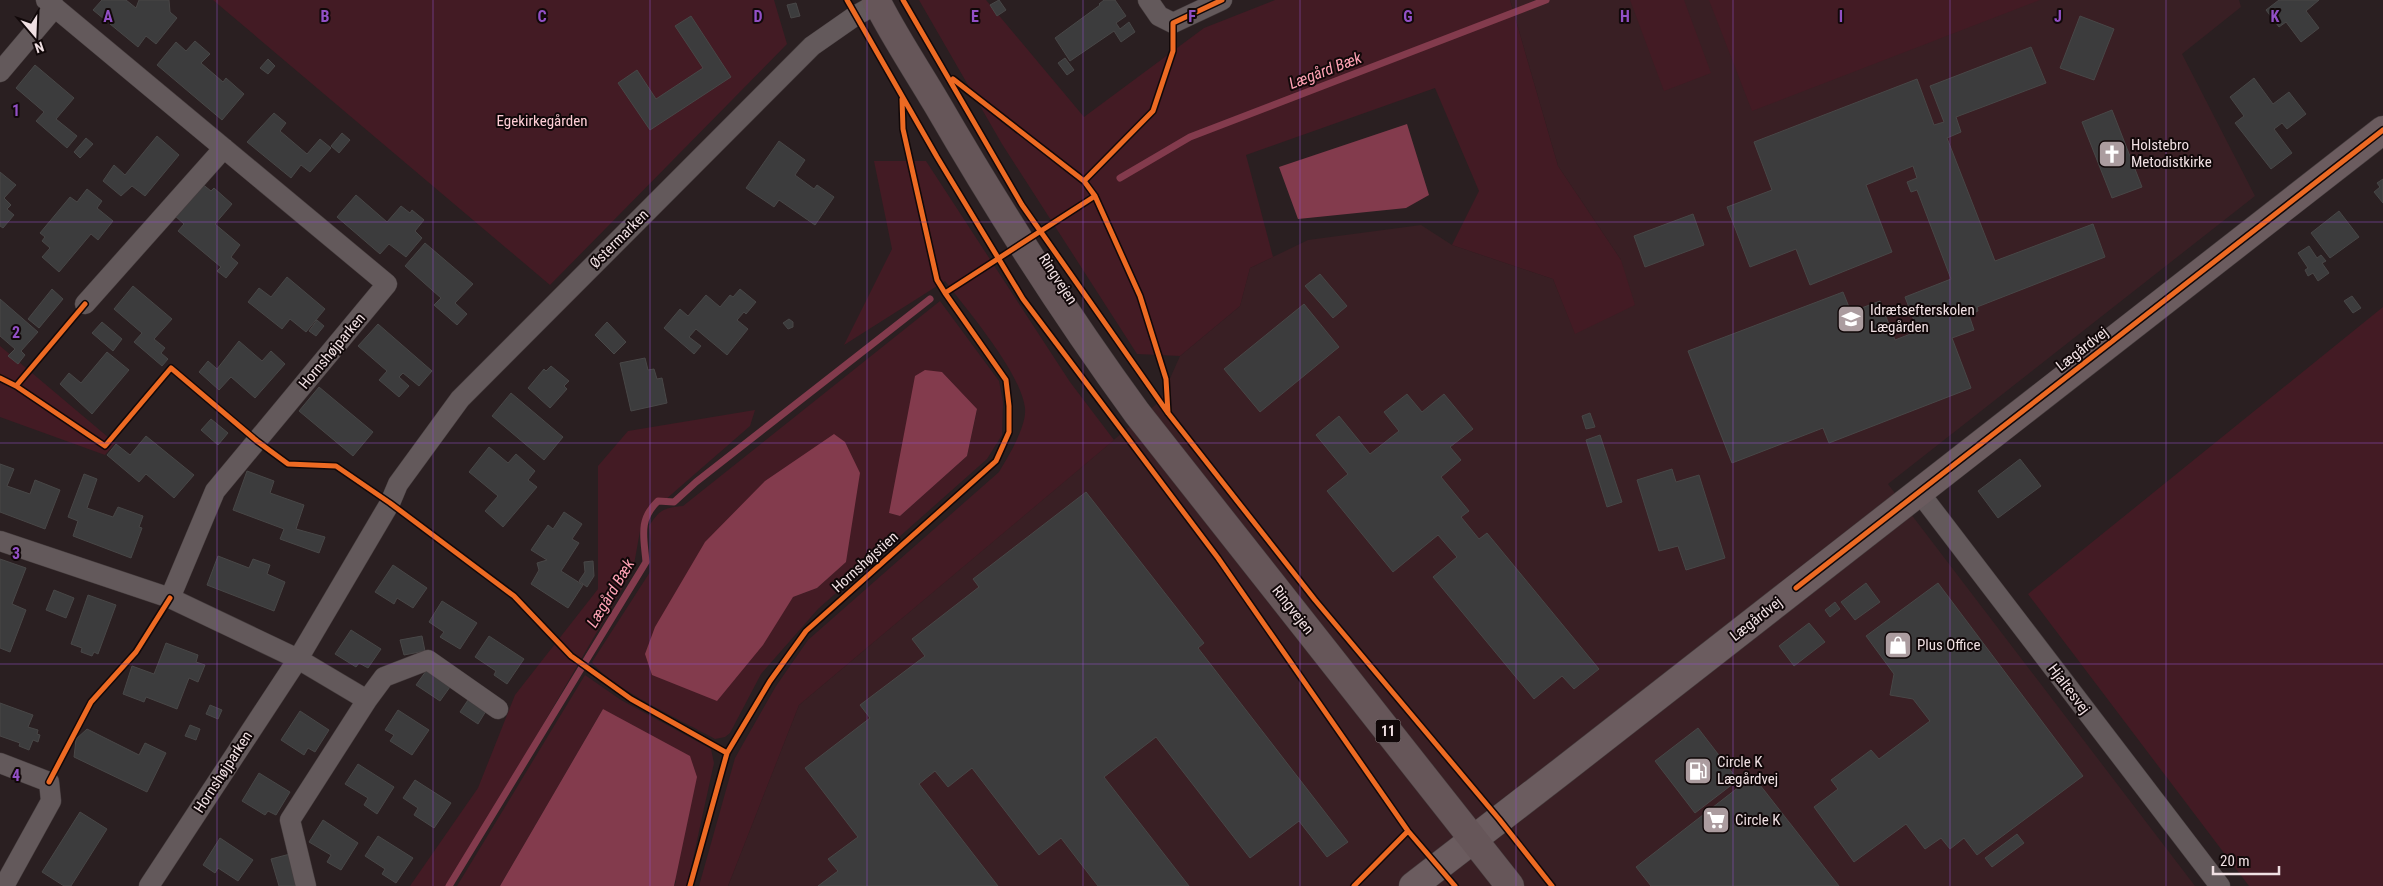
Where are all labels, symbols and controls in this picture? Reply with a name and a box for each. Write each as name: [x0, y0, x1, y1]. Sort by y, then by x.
text: A: [103, 7, 113, 26]
text: B: [321, 7, 330, 26]
text: C: [537, 7, 547, 26]
text: D: [753, 7, 763, 26]
text: E: [971, 7, 979, 26]
text: F: [1188, 7, 1196, 26]
text: G: [1403, 7, 1413, 26]
text: H: [1620, 7, 1630, 26]
text: I: [1839, 7, 1843, 26]
text: J: [2054, 7, 2062, 26]
text: K: [2271, 7, 2280, 26]
north arrow: [10, 10, 60, 60]
text: N: [33, 38, 46, 56]
water label: Lægård Bæk: [1286, 48, 1365, 93]
text: 1: [12, 101, 20, 120]
park label: Egekirkegården: [497, 112, 587, 130]
place label: Holstebro Metodistkirke: [2131, 136, 2212, 171]
church icon: Holstebro Metodistkirke: [2097, 139, 2127, 169]
street label: Østermarken: [586, 206, 652, 272]
street label: Ringvejen: [1035, 250, 1081, 308]
place label: Idrætsefterskolen Lægården: [1870, 301, 1975, 336]
school or university icon: Idrætsefterskolen Lægården: [1836, 304, 1866, 334]
street label: Hornshøjparken: [295, 309, 369, 393]
text: 2: [12, 323, 20, 342]
street label: Lægårdvej: [2052, 323, 2112, 375]
street label: Hornshøjstien: [828, 528, 902, 596]
text: 3: [12, 544, 20, 563]
water label: Lægård Bæk: [583, 555, 639, 631]
street label: Ringvejen: [1268, 582, 1318, 638]
street label: Lægårdvej: [1726, 593, 1786, 645]
shop icon: Plus Office: [1883, 630, 1913, 660]
place label: Plus Office: [1917, 636, 1980, 654]
street label: Hjaltesvej: [2044, 660, 2094, 718]
road number: 11: [1376, 719, 1400, 742]
street label: Hornshøjparken: [190, 728, 256, 816]
place label: Circle K Lægårdvej: [1717, 753, 1778, 788]
fuel station icon: Circle K Lægårdvej: [1683, 756, 1713, 786]
text: 4: [12, 766, 20, 785]
supermarket icon: Circle K: [1701, 805, 1731, 835]
place label: Circle K: [1735, 811, 1781, 829]
scale bar: [2213, 844, 2279, 876]
text: 20 m: [2220, 852, 2250, 870]

